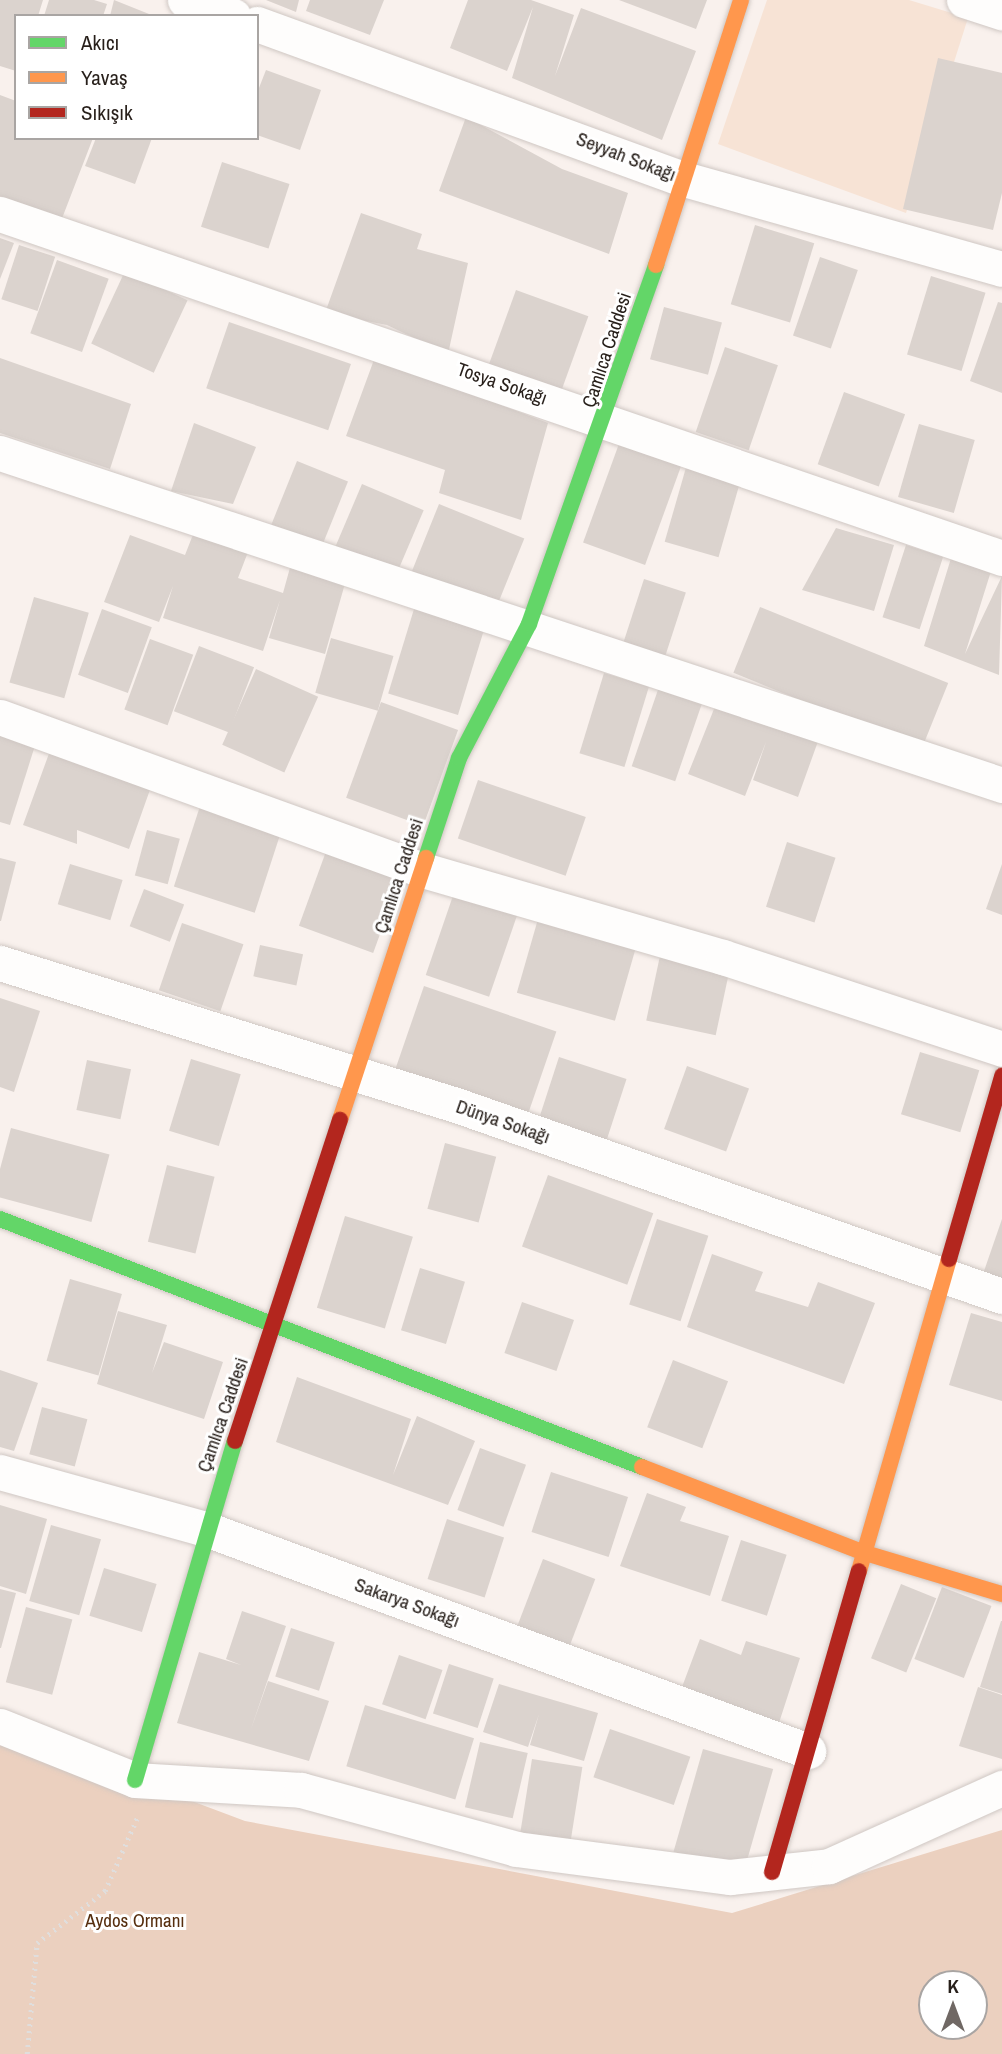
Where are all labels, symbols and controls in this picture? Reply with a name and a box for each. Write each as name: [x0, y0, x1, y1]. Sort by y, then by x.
legend: [14, 14, 259, 140]
text: Akıcı: [81, 28, 119, 57]
text: Yavaş: [81, 63, 128, 92]
text: Sıkışık: [81, 98, 133, 127]
street label: Seyyah Sokağı: [573, 128, 679, 186]
street label: Çamlıca Caddesi: [578, 290, 636, 410]
street label: Tosya Sokağı: [454, 358, 550, 410]
street label: Çamlıca Caddesi: [370, 816, 428, 936]
street label: Dünya Sokağı: [453, 1095, 553, 1149]
street label: Çamlıca Caddesi: [193, 1355, 253, 1475]
street label: Sakarya Sokağı: [351, 1573, 463, 1633]
park label: Aydos Ormanı: [85, 1910, 185, 1932]
north arrow: [918, 1970, 988, 2040]
text: K: [947, 1973, 959, 1999]

